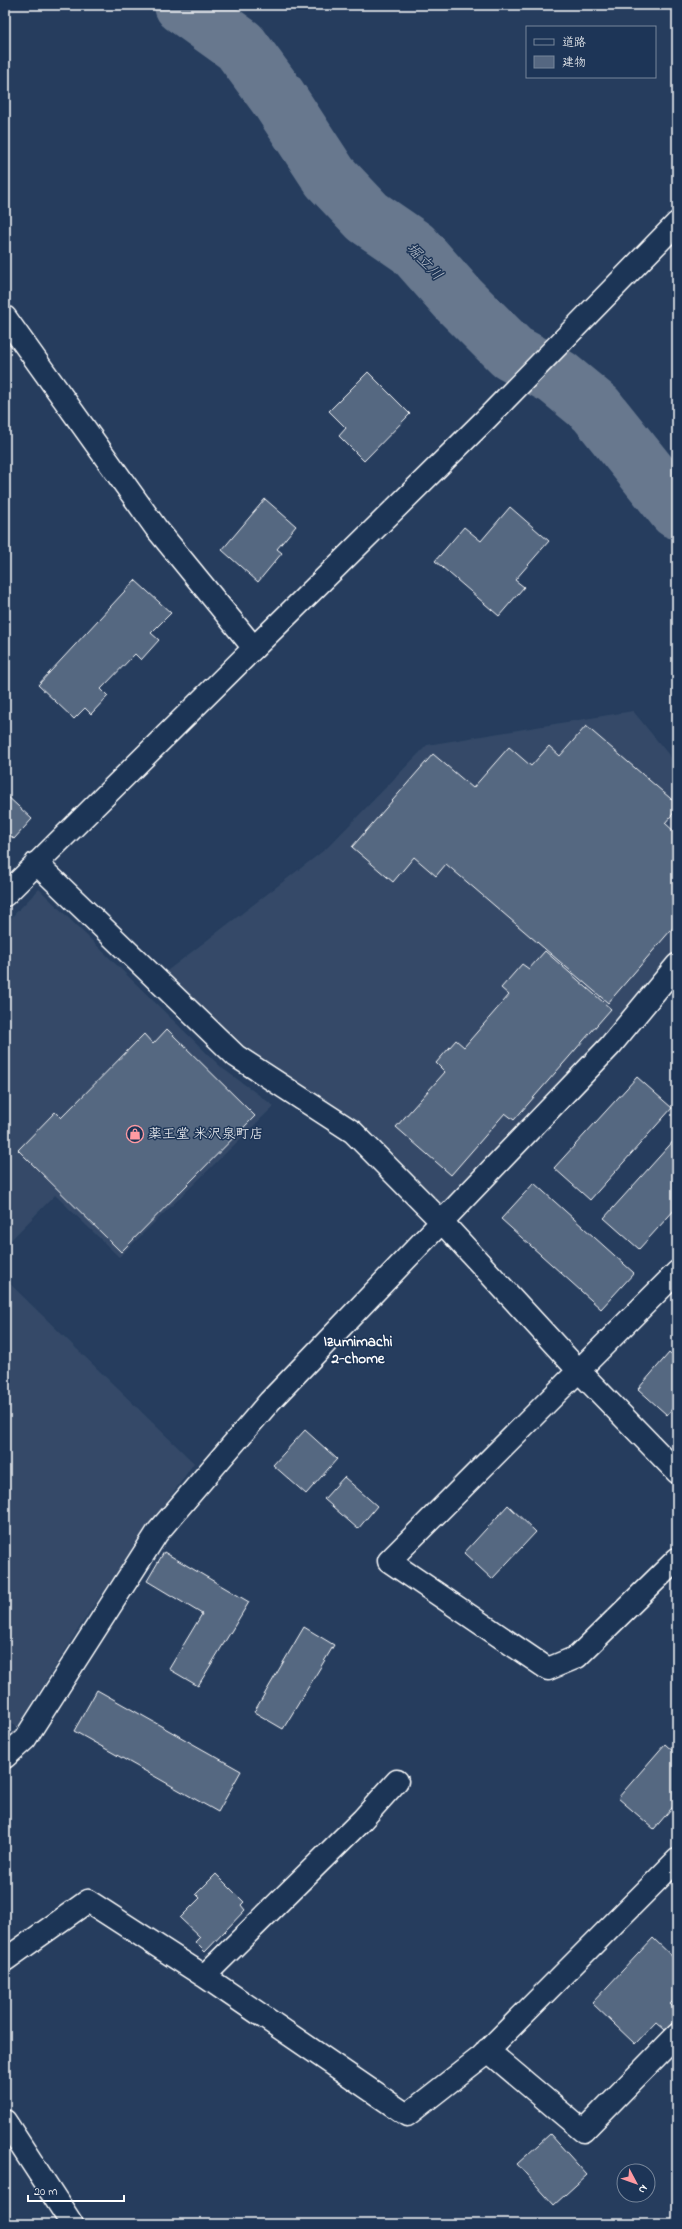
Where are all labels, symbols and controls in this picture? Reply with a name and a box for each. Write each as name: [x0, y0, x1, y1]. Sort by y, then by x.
legend: [526, 26, 656, 78]
text: 道路: [562, 34, 586, 52]
text: 建物: [562, 54, 586, 72]
water label: 堀立川: [400, 238, 448, 286]
shop icon: 薬王堂 米沢泉町店: [125, 1124, 145, 1144]
place label: 薬王堂 米沢泉町店: [148, 1124, 264, 1145]
district label: Izumimachi 2-chome: [324, 1331, 393, 1370]
north arrow: [616, 2163, 656, 2203]
scale bar: [28, 2177, 124, 2203]
text: N: [634, 2181, 651, 2197]
text: 20 m: [34, 2183, 57, 2201]

